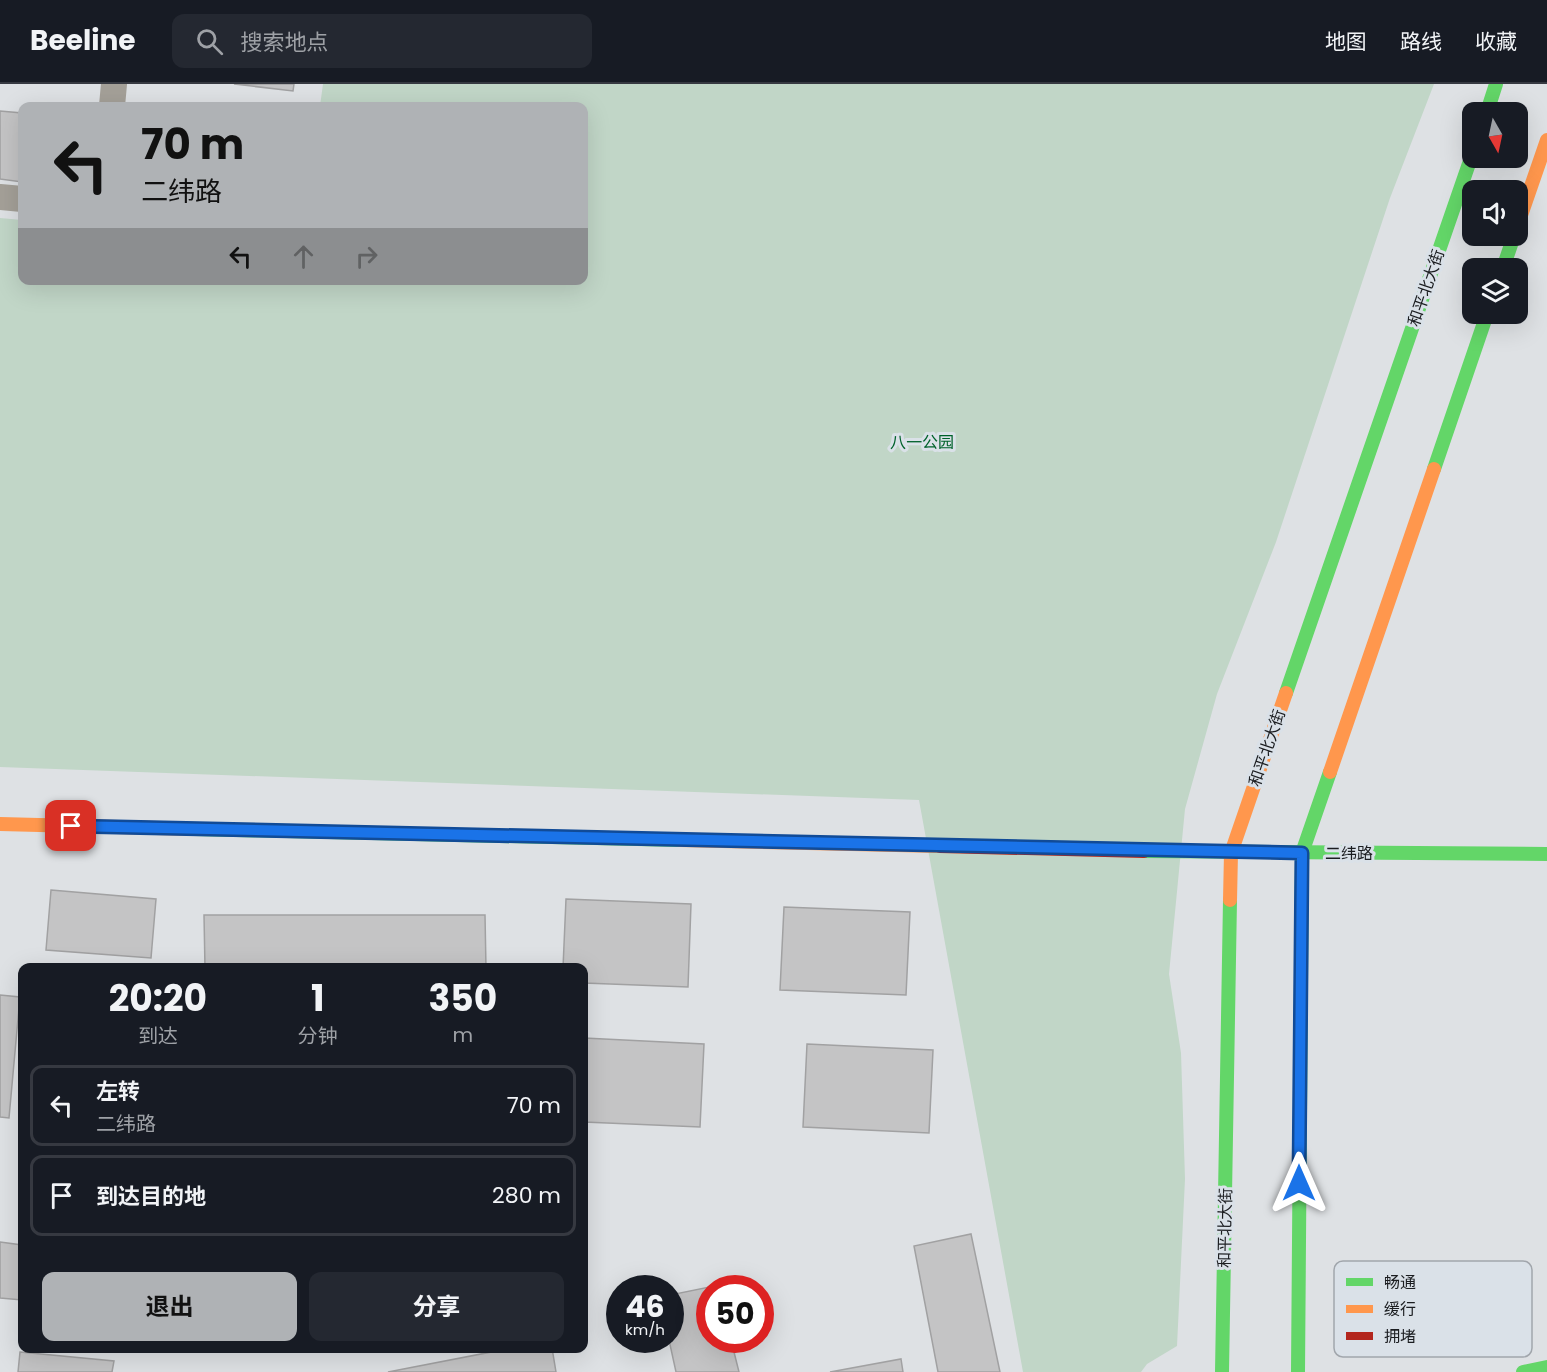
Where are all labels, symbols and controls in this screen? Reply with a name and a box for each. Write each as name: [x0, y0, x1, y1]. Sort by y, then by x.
search box: [172, 14, 592, 68]
text: Beeline: [30, 21, 136, 60]
icon: search: [193, 25, 226, 58]
text: 搜索地点: [241, 27, 329, 58]
text: 地图: [1325, 27, 1367, 56]
text: 路线: [1400, 27, 1442, 56]
text: 收藏: [1475, 27, 1517, 56]
north arrow: [1462, 102, 1528, 168]
map controls: [1462, 102, 1528, 324]
text: 70 m: [141, 115, 244, 174]
icon: left: [42, 126, 120, 204]
text: 二纬路: [141, 173, 222, 210]
button: sound: [1462, 180, 1528, 246]
icon: left: [224, 240, 257, 273]
icon: ahead: [287, 240, 320, 273]
icon: right: [350, 240, 383, 273]
street label: 和平北大街: [1402, 246, 1450, 330]
button: layers: [1462, 258, 1528, 324]
park label: 八一公园: [890, 431, 954, 454]
street label: 和平北大街: [1243, 706, 1291, 790]
pin: [45, 800, 96, 851]
icon: arrive: [54, 809, 87, 842]
street label: 二纬路: [1325, 842, 1373, 865]
text: 20:20: [109, 973, 207, 1024]
text: 1: [311, 973, 325, 1024]
text: 350: [429, 973, 497, 1024]
text: m: [453, 1021, 473, 1049]
text: 到达: [138, 1022, 178, 1050]
text: 分钟: [298, 1022, 338, 1050]
text: 左转: [96, 1076, 140, 1107]
icon: left: [45, 1089, 78, 1122]
text: 70 m: [507, 1090, 561, 1121]
text: 二纬路: [96, 1110, 156, 1138]
position arrow: [1267, 1151, 1331, 1215]
icon: arrive: [45, 1179, 78, 1212]
text: 280 m: [492, 1180, 561, 1211]
text: 到达目的地: [96, 1181, 206, 1212]
street label: 和平北大街: [1213, 1188, 1237, 1268]
legend: [1334, 1261, 1532, 1357]
text: 畅通: [1384, 1271, 1416, 1294]
button: 退出: [42, 1272, 297, 1341]
button: 分享: [309, 1272, 564, 1341]
speed limit sign: 50: [696, 1275, 774, 1353]
text: 46: [625, 1285, 665, 1328]
text: 缓行: [1384, 1298, 1416, 1321]
text: km/h: [625, 1319, 665, 1340]
text: 拥堵: [1384, 1325, 1416, 1348]

